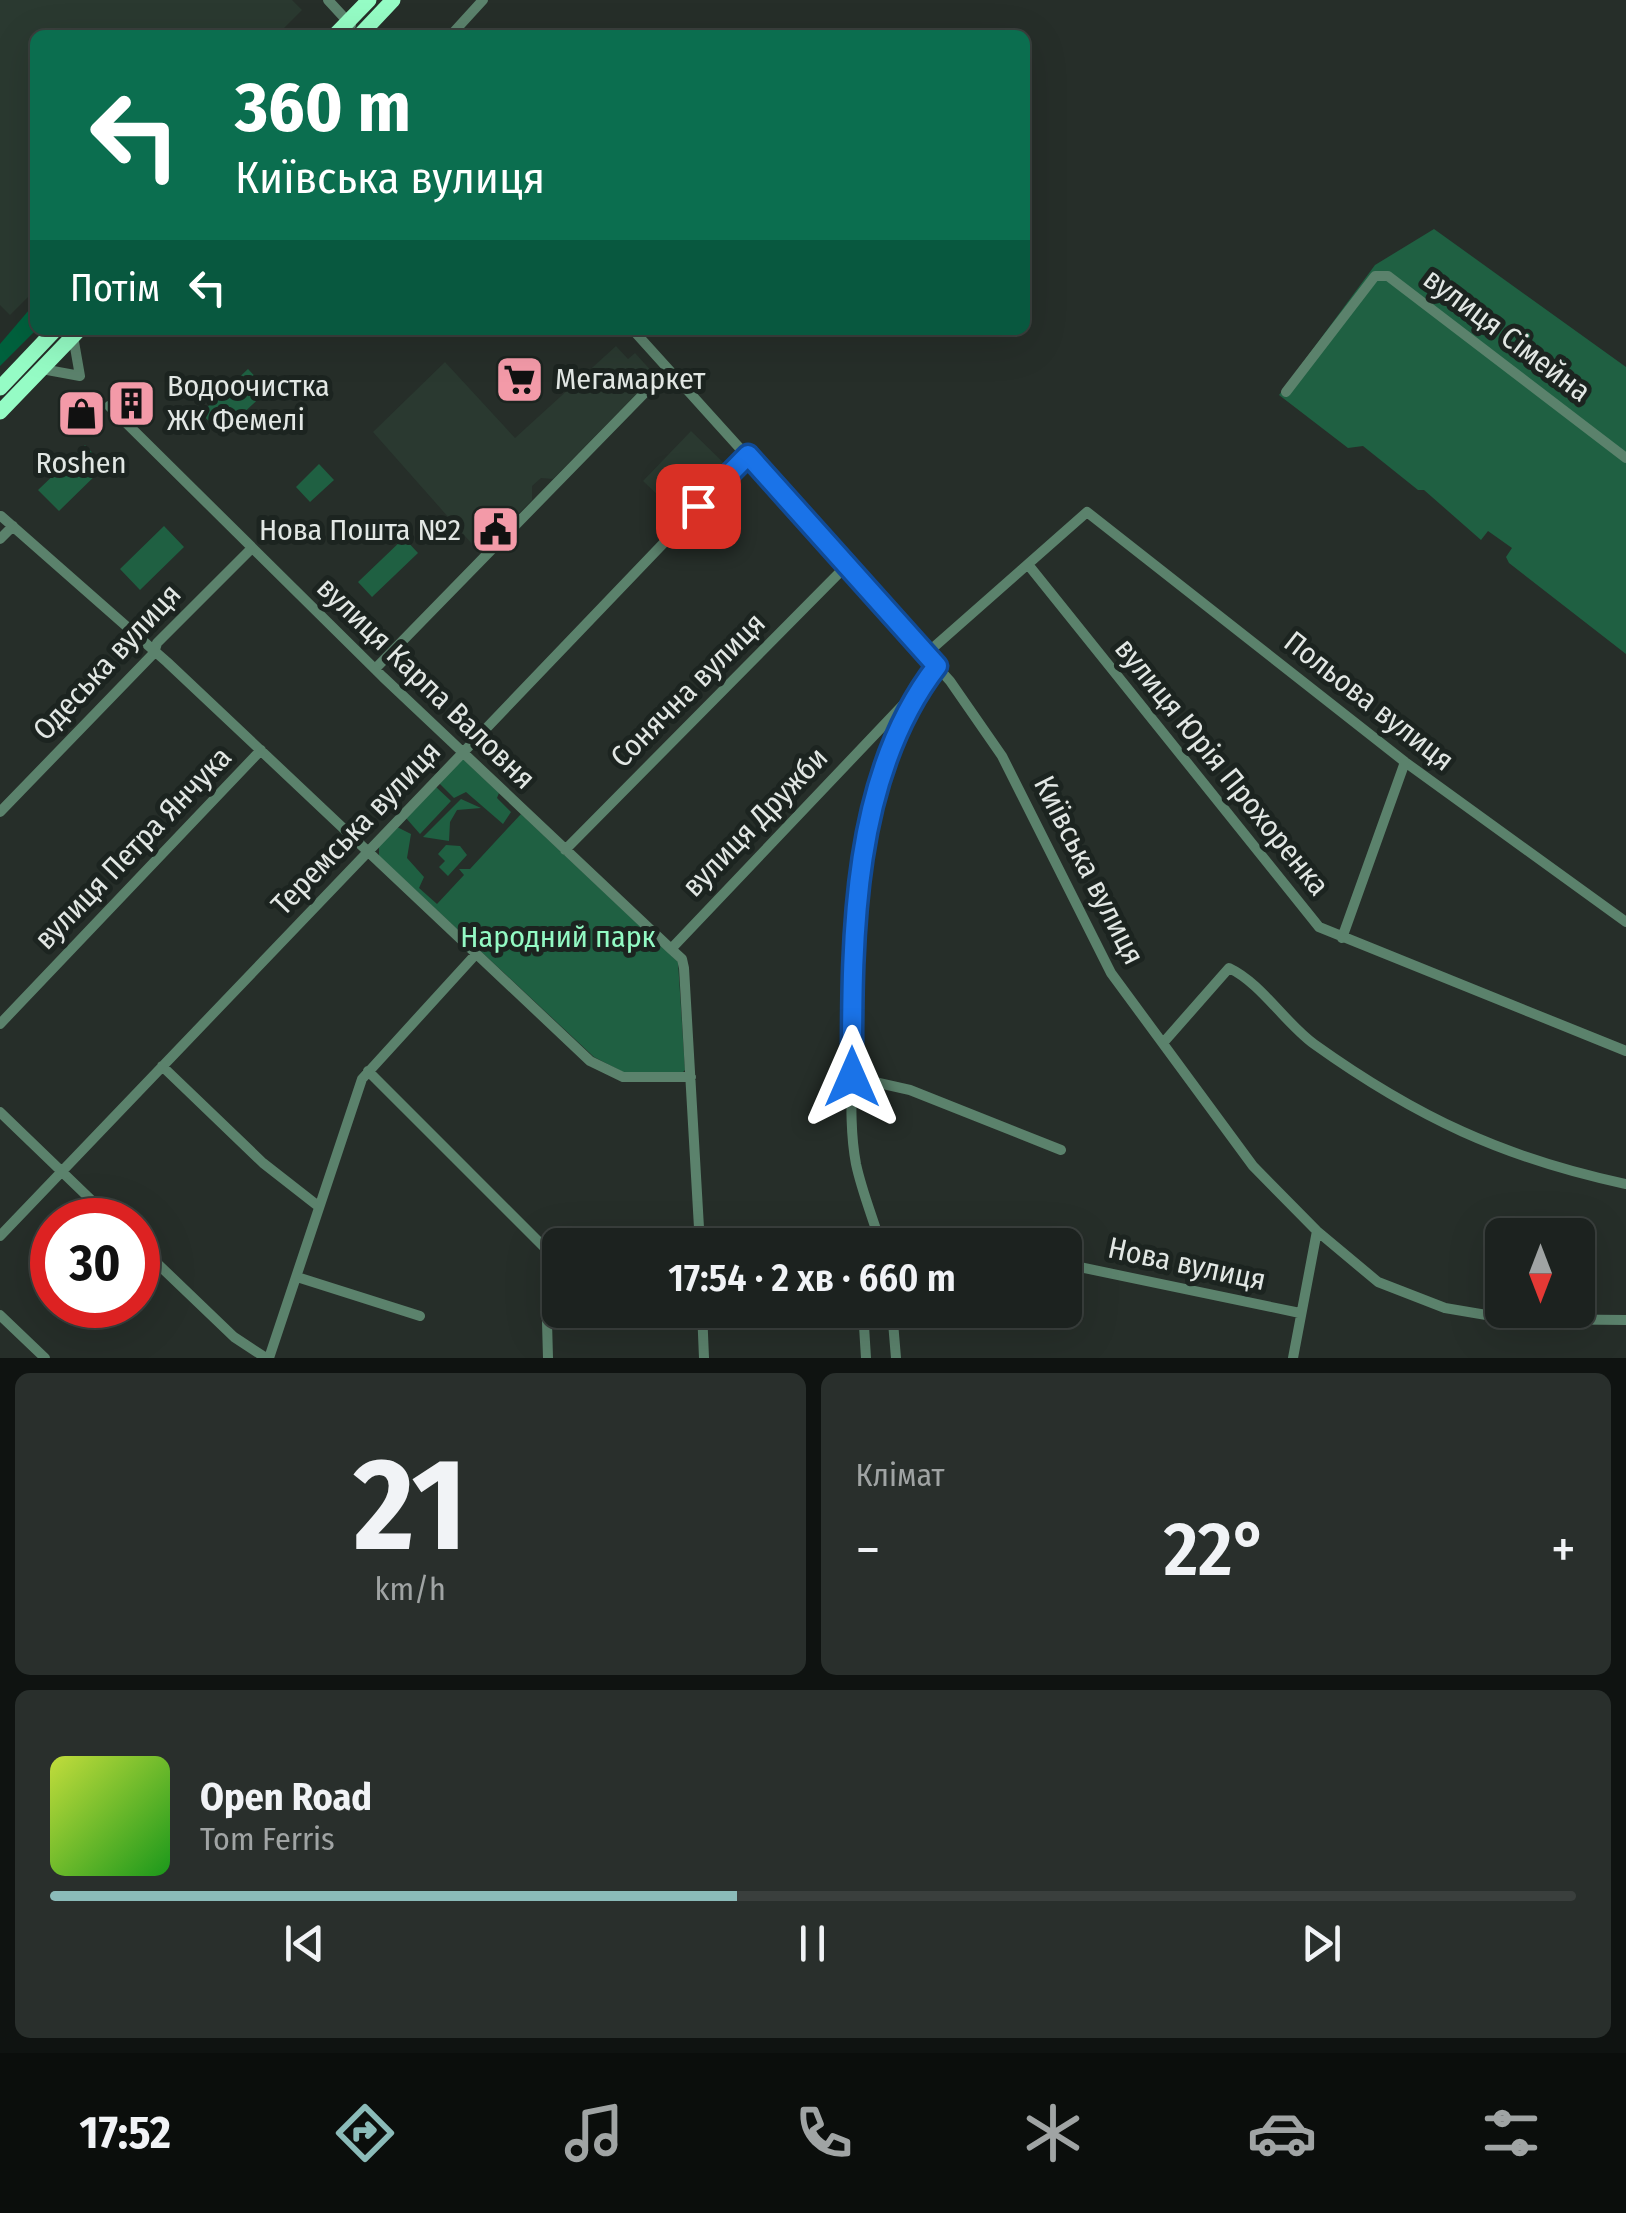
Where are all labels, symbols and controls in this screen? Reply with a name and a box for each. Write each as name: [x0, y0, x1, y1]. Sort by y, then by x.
text: 360 m: [235, 66, 411, 150]
icon: left: [70, 70, 200, 200]
text: Київська вулиця: [235, 151, 545, 205]
icon: left: [180, 260, 235, 315]
street label: вулиця Сімейна: [1416, 261, 1598, 409]
text: Потім: [70, 265, 160, 311]
supermarket icon: Мегамаркет: [494, 353, 546, 405]
place label: Мегамаркет: [555, 361, 706, 397]
place label: Водоочистка ЖК Фемелі: [167, 368, 330, 438]
building icon: Водоочистка ЖК Фемелі: [106, 377, 158, 429]
shop icon: Roshen: [55, 388, 107, 440]
place label: Roshen: [36, 445, 126, 481]
pin: [656, 464, 741, 549]
icon: arrive: [671, 479, 726, 534]
public building icon: Нова Пошта №2: [470, 504, 522, 556]
place label: Нова Пошта №2: [259, 512, 461, 548]
street label: вулиця Карпа Валовня: [309, 570, 543, 796]
street label: Одеська вулиця: [25, 576, 189, 748]
street label: Сонячна вулиця: [603, 605, 773, 775]
street label: Польова вулиця: [1277, 624, 1461, 778]
street label: вулиця Юрія Прохоренка: [1107, 631, 1337, 903]
street label: Теремська вулиця: [264, 733, 448, 923]
street label: вулиця Петра Янчука: [27, 739, 239, 957]
street label: вулиця Дружби: [675, 740, 835, 904]
street label: Київська вулиця: [1026, 770, 1152, 970]
park label: Народний парк: [460, 919, 656, 955]
position arrow: [800, 1025, 904, 1129]
speed limit sign: 30: [30, 1198, 160, 1328]
north arrow: [1485, 1218, 1595, 1328]
map controls: [1485, 1218, 1595, 1328]
street label: Нова вулиця: [1105, 1230, 1269, 1298]
text: 17:54 · 2 хв · 660 m: [668, 1255, 956, 1301]
text: 21: [354, 1427, 467, 1583]
text: Клімат: [856, 1456, 945, 1494]
text: 22°: [1164, 1505, 1268, 1595]
text: −: [856, 1517, 880, 1583]
text: +: [1551, 1517, 1576, 1583]
text: km/h: [375, 1570, 446, 1608]
text: Open Road: [200, 1774, 372, 1820]
text: Tom Ferris: [200, 1820, 335, 1858]
icon: previous: [277, 1916, 332, 1971]
icon: pause: [785, 1916, 840, 1971]
icon: next: [1294, 1916, 1349, 1971]
icon: directions: [330, 2098, 400, 2168]
icon: music: [559, 2098, 629, 2168]
icon: phone: [789, 2098, 859, 2168]
icon: climate: [1018, 2098, 1088, 2168]
icon: car: [1247, 2098, 1317, 2168]
icon: filters: [1476, 2098, 1546, 2168]
text: 17:52: [80, 2106, 171, 2160]

